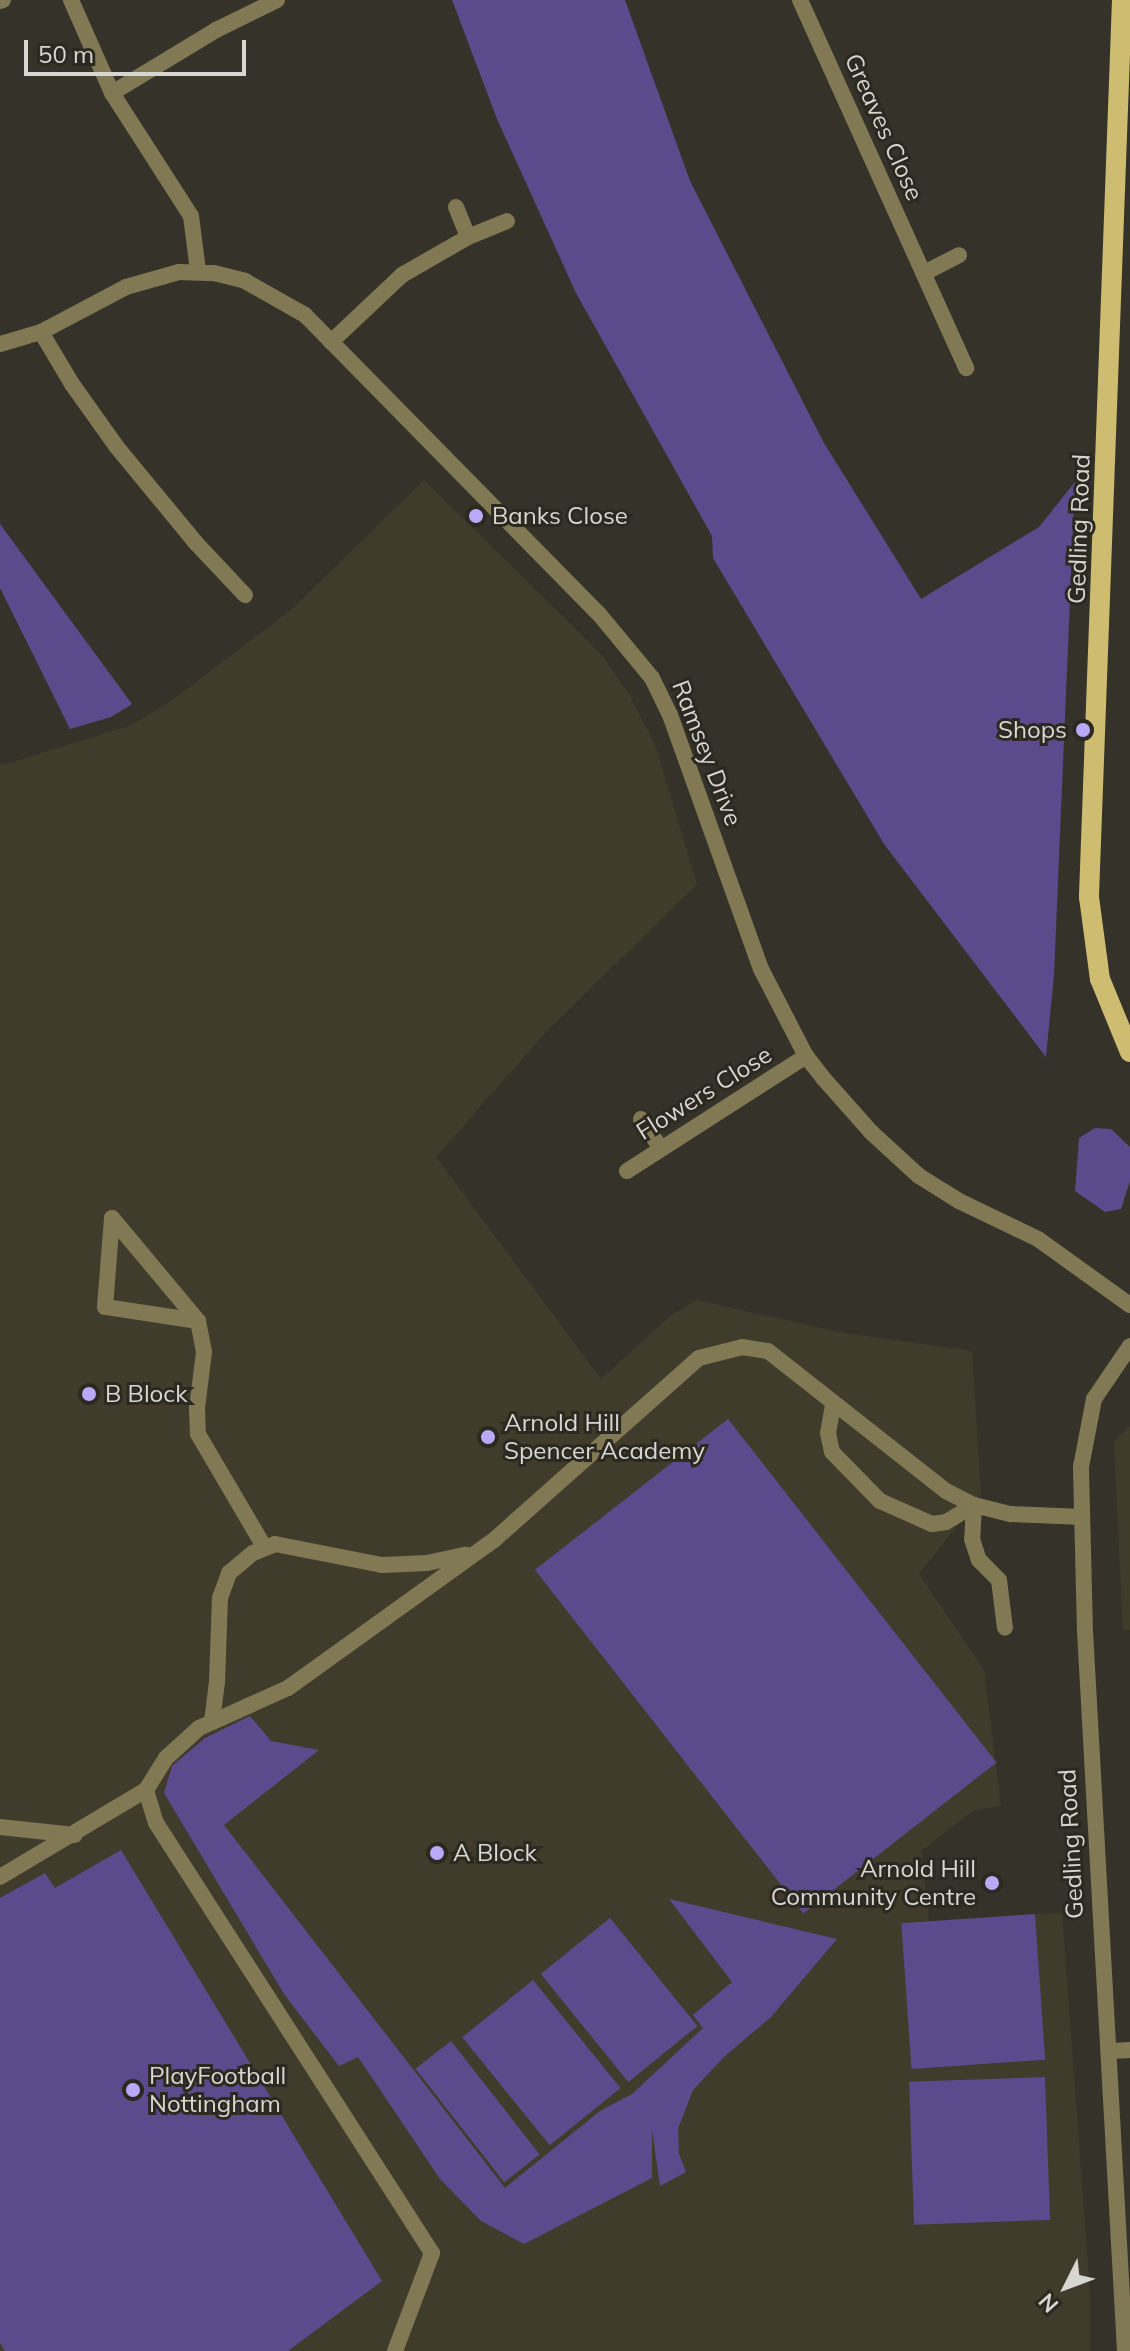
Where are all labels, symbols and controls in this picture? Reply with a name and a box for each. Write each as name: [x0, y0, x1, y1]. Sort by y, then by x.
scale bar: [28, 24, 250, 74]
text: 50 m: [38, 39, 94, 69]
street label: Greaves Close: [839, 49, 929, 205]
street label: Gedling Road: [1062, 454, 1096, 604]
place label: Banks Close: [492, 502, 628, 530]
marker: Banks Close: [467, 507, 485, 525]
street label: Ramsey Drive: [666, 676, 748, 830]
place label: Shops: [998, 716, 1067, 744]
marker: Shops: [1074, 721, 1092, 739]
street label: Flowers Close: [631, 1040, 777, 1146]
place label: B Block: [105, 1380, 188, 1408]
marker: B Block: [80, 1385, 98, 1403]
place label: Arnold Hill Spencer Academy: [504, 1409, 705, 1465]
marker: Arnold Hill Spencer Academy: [479, 1428, 497, 1446]
street label: Gedling Road: [1053, 1768, 1089, 1920]
place label: A Block: [453, 1839, 537, 1867]
marker: A Block: [428, 1844, 446, 1862]
place label: Arnold Hill Community Centre: [771, 1855, 976, 1911]
marker: Arnold Hill Community Centre: [983, 1874, 1001, 1892]
place label: PlayFootball Nottingham: [149, 2062, 286, 2118]
marker: PlayFootball Nottingham: [124, 2081, 142, 2099]
north arrow: [1026, 2247, 1106, 2327]
text: N: [1032, 2288, 1064, 2319]

